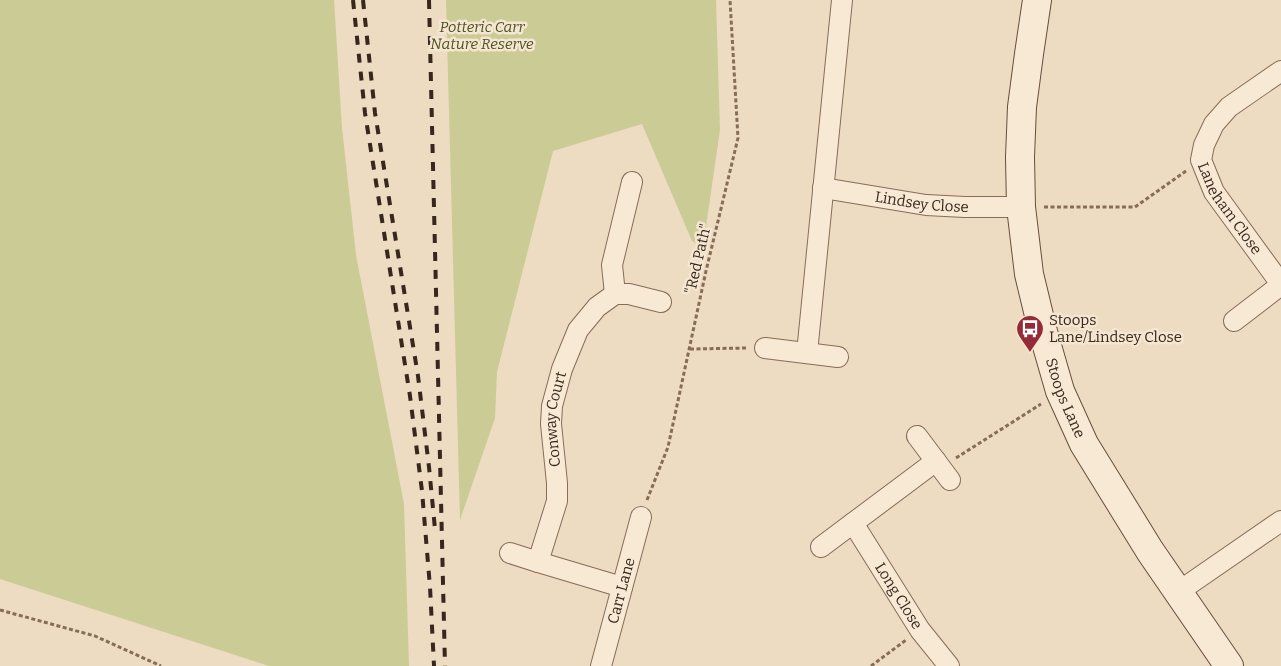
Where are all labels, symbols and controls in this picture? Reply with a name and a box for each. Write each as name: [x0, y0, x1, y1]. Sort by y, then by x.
park label: Potteric Carr Nature Reserve: [430, 18, 534, 53]
street label: Laneham Close: [1194, 160, 1266, 258]
street label: Lindsey Close: [874, 188, 969, 216]
street label: "Red Path": [681, 222, 715, 296]
place label: Stoops Lane/Lindsey Close: [1049, 311, 1182, 346]
bus stop icon: Stoops Lane/Lindsey Close: [1015, 314, 1045, 353]
street label: Stoops Lane: [1042, 356, 1089, 441]
street label: Conway Court: [542, 369, 570, 468]
street label: Carr Lane: [604, 556, 639, 626]
street label: Long Close: [871, 559, 926, 633]

